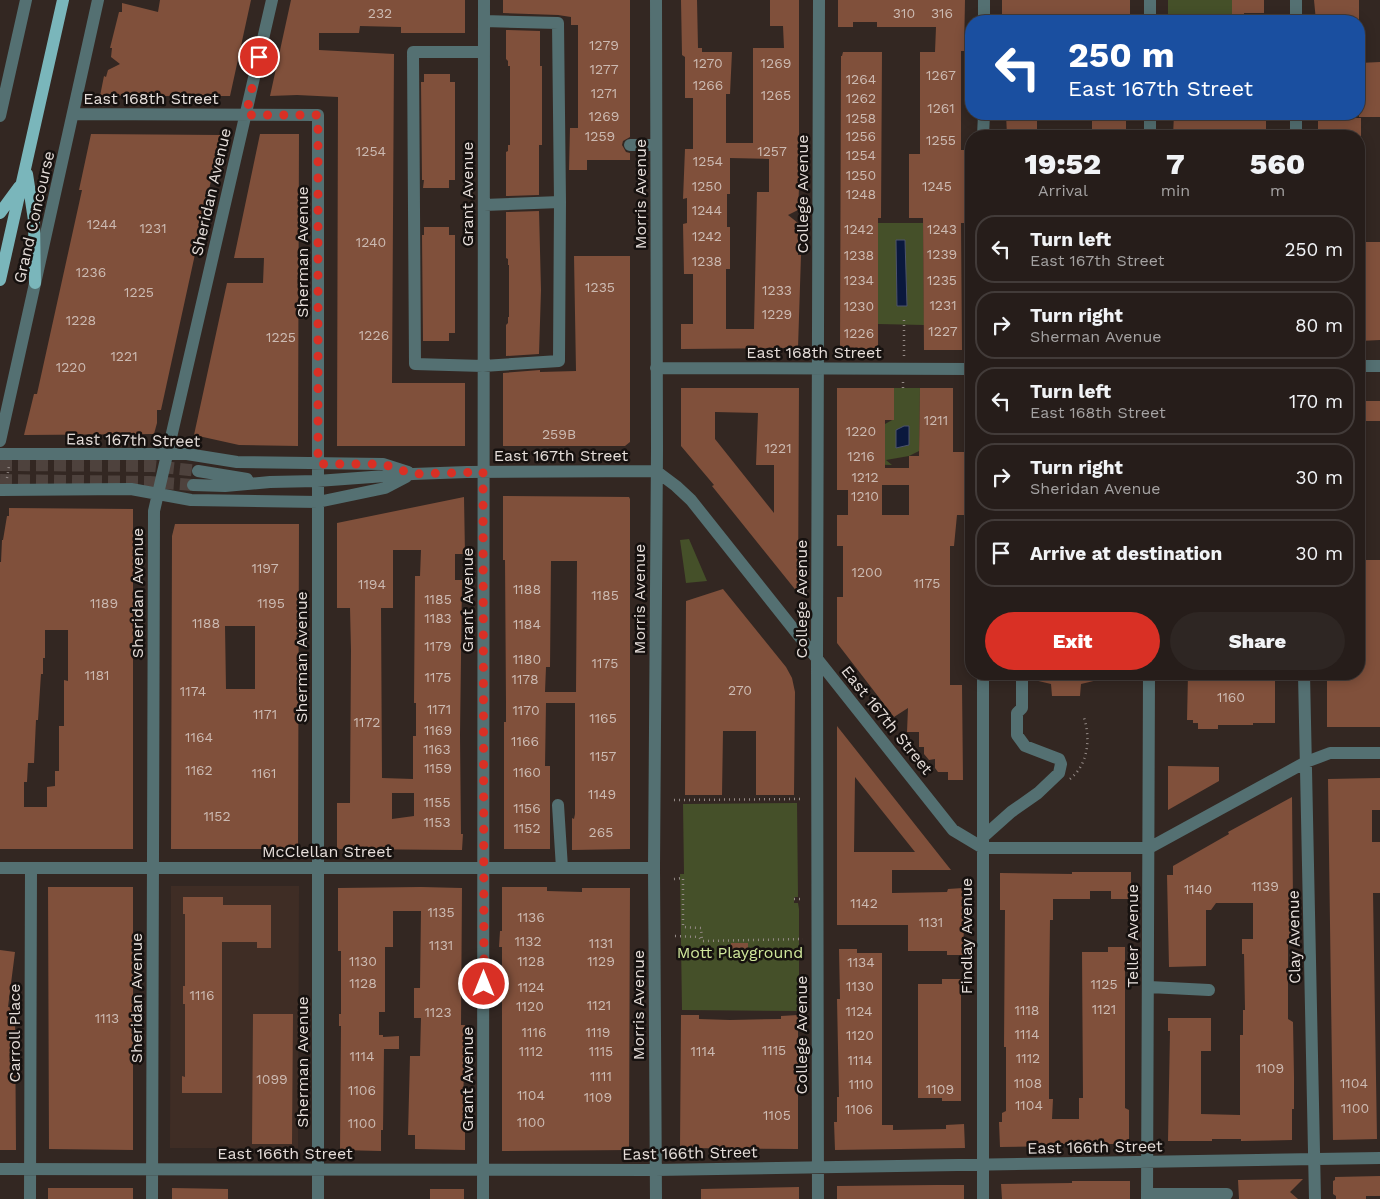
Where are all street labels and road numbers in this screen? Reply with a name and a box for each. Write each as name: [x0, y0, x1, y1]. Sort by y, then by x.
street label: East 168th Street: [83, 89, 219, 108]
street label: Sheridan Avenue: [187, 126, 235, 258]
street label: College Avenue: [793, 135, 812, 253]
street label: Morris Avenue: [631, 139, 650, 249]
street label: Grant Avenue: [458, 142, 477, 246]
street label: Grand Concourse: [10, 149, 58, 285]
street label: Sherman Avenue: [293, 186, 312, 318]
street label: East 168th Street: [746, 343, 882, 362]
street label: East 167th Street: [66, 429, 201, 451]
street label: East 167th Street: [494, 446, 629, 465]
street label: Sheridan Avenue: [128, 528, 147, 658]
street label: College Avenue: [792, 540, 811, 658]
street label: Morris Avenue: [630, 544, 649, 654]
street label: Grant Avenue: [458, 548, 477, 652]
street label: Sherman Avenue: [292, 591, 311, 723]
street label: East 167th Street: [837, 662, 937, 778]
street label: McClellan Street: [262, 842, 392, 861]
street label: Findlay Avenue: [957, 878, 976, 994]
street label: Teller Avenue: [1123, 884, 1142, 988]
street label: Clay Avenue: [1284, 890, 1304, 984]
street label: Sheridan Avenue: [127, 933, 146, 1063]
street label: Morris Avenue: [629, 950, 648, 1060]
street label: College Avenue: [792, 976, 811, 1094]
street label: Carroll Place: [5, 983, 24, 1083]
street label: Sherman Avenue: [293, 996, 312, 1128]
street label: Grant Avenue: [458, 1027, 477, 1131]
street label: East 166th Street: [1027, 1136, 1163, 1158]
street label: East 166th Street: [622, 1142, 758, 1164]
street label: East 166th Street: [217, 1144, 353, 1163]

